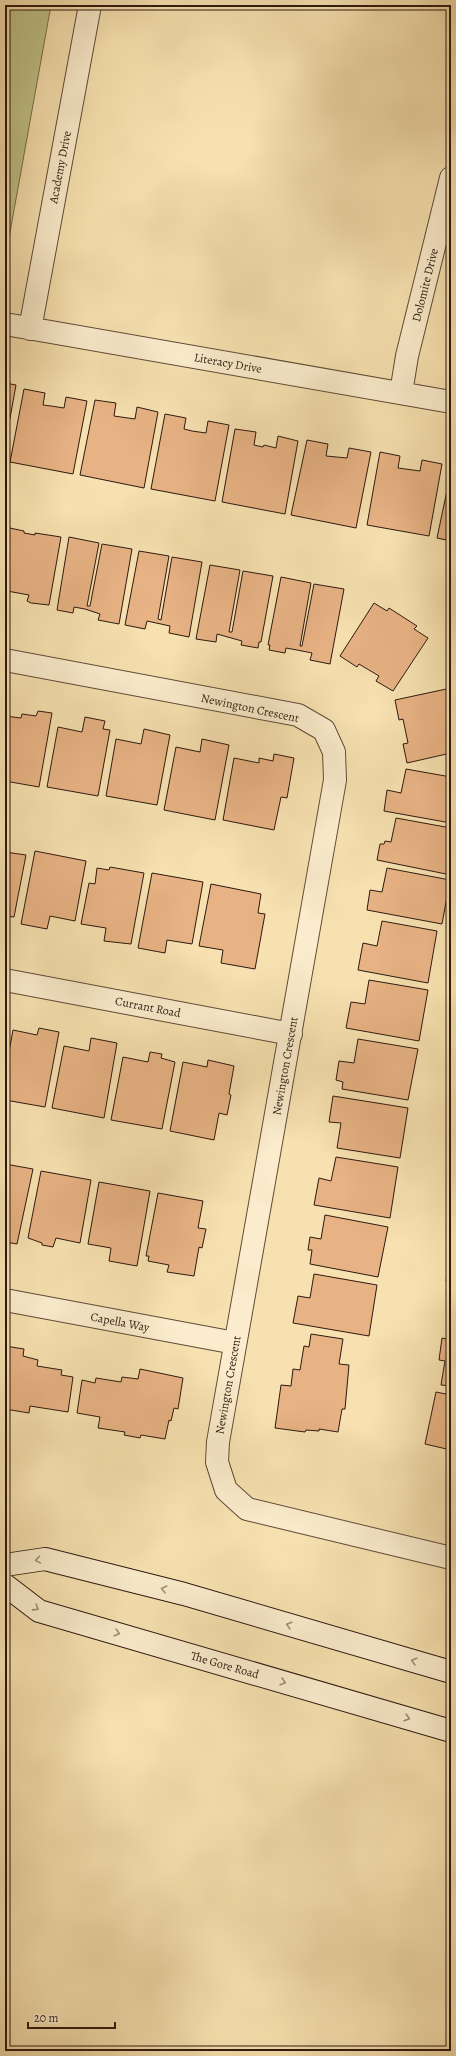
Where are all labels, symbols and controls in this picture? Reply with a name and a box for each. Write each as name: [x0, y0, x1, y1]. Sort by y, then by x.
street label: Academy Drive: [45, 129, 75, 206]
street label: Dolomite Drive: [408, 247, 442, 323]
street label: Literacy Drive: [193, 349, 263, 377]
street label: Newington Crescent: [199, 690, 301, 726]
street label: Currant Road: [114, 993, 183, 1021]
street label: Newington Crescent: [268, 1015, 302, 1117]
street label: Capella Way: [89, 1308, 151, 1336]
street label: Newington Crescent: [211, 1334, 245, 1436]
one-way arrow: [35, 1555, 41, 1564]
one-way arrow: [161, 1585, 168, 1594]
one-way arrow: [32, 1603, 39, 1610]
one-way arrow: [285, 1621, 292, 1630]
one-way arrow: [114, 1628, 121, 1637]
street label: The Gore Road: [189, 1648, 262, 1683]
one-way arrow: [410, 1657, 417, 1666]
one-way arrow: [279, 1677, 286, 1686]
one-way arrow: [404, 1713, 411, 1722]
scale bar: [28, 2004, 115, 2030]
text: 20 m: [34, 2010, 58, 2026]

